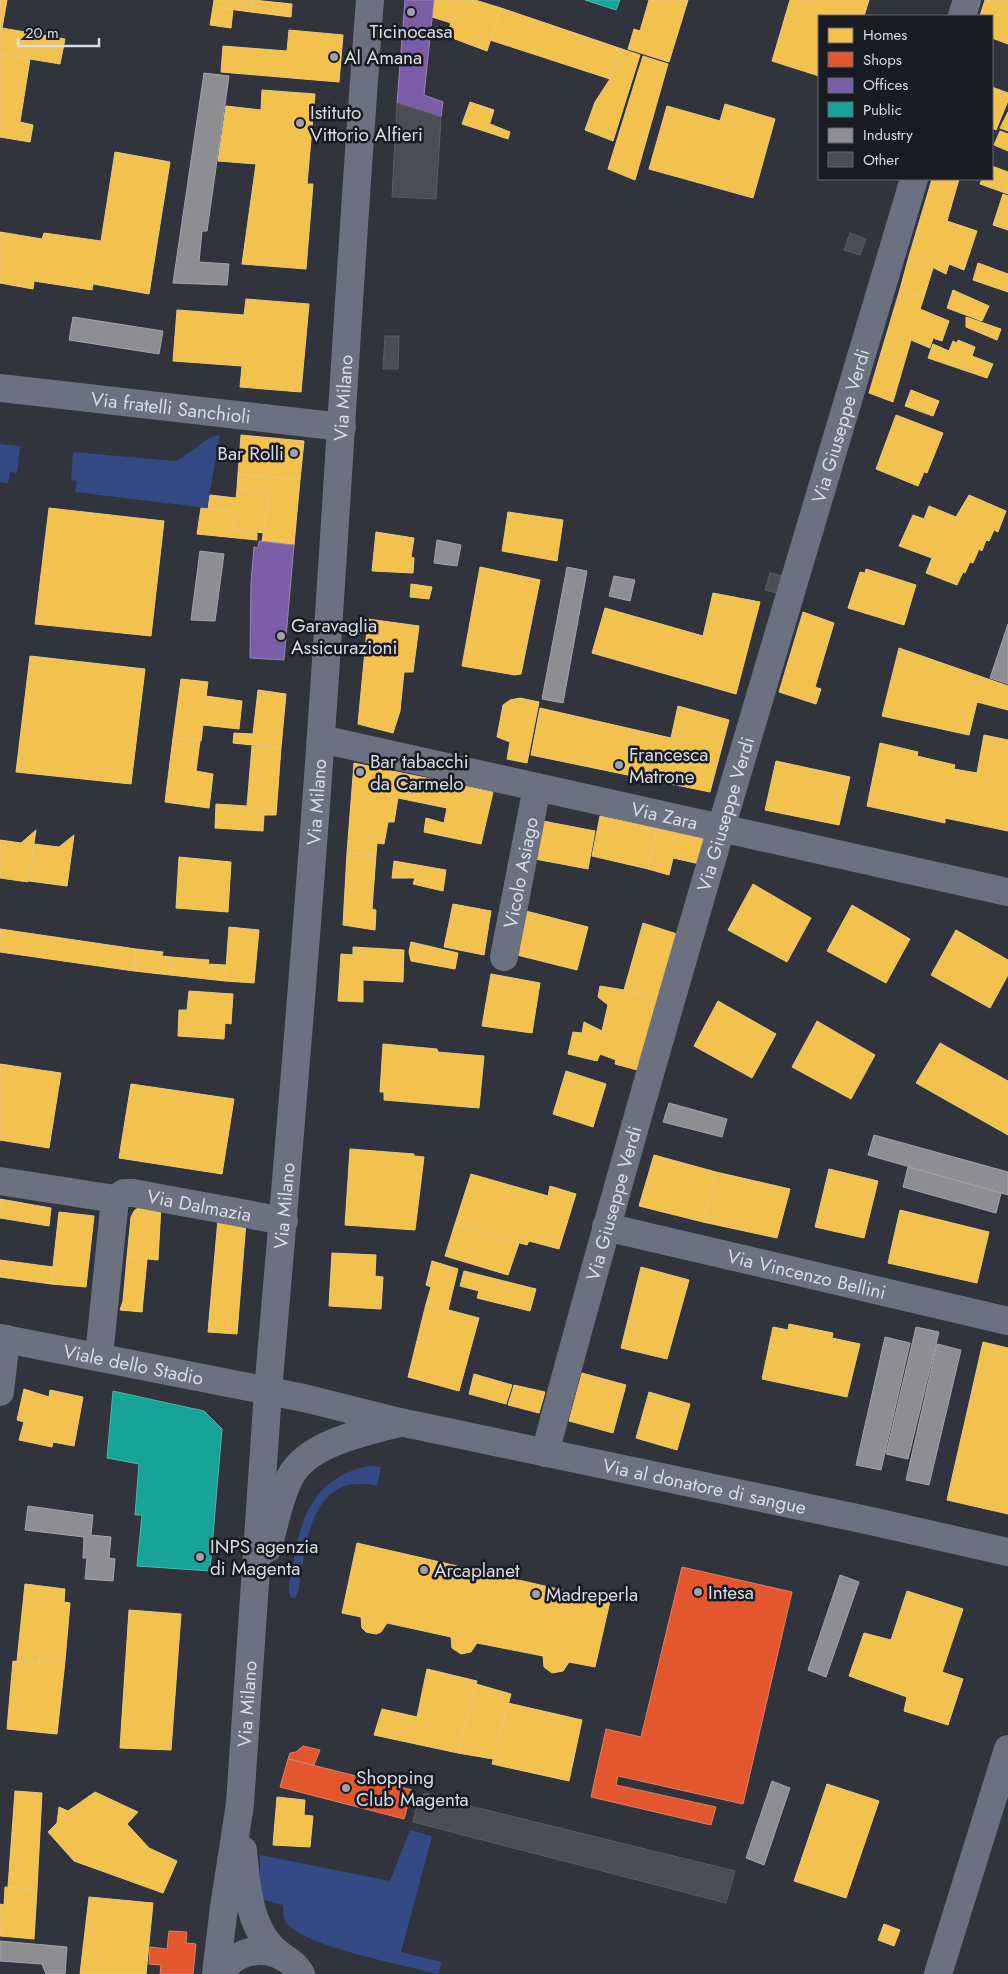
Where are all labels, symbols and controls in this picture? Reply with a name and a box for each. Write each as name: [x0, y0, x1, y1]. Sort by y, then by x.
marker: Ticinocasa: [405, 6, 417, 18]
scale bar: [18, 15, 99, 47]
legend: [818, 15, 993, 180]
place label: Ticinocasa: [369, 18, 453, 45]
text: 20 m: [25, 22, 59, 44]
text: Homes: [863, 24, 907, 46]
place label: Al Amana: [344, 44, 422, 71]
text: Shops: [863, 49, 902, 71]
marker: Al Amana: [328, 51, 340, 63]
text: Offices: [863, 74, 908, 96]
place label: Istituto Vittorio Alfieri: [310, 99, 423, 148]
text: Public: [863, 99, 902, 121]
marker: Istituto Vittorio Alfieri: [294, 117, 306, 129]
text: Industry: [863, 124, 913, 146]
text: Other: [863, 149, 900, 171]
street label: Via Giuseppe Verdi: [805, 345, 876, 506]
street label: Via Milano: [327, 354, 359, 442]
street label: Via fratelli Sanchioli: [90, 385, 252, 430]
place label: Bar Rolli: [217, 440, 284, 467]
marker: Bar Rolli: [288, 447, 300, 459]
place label: Garavaglia Assicurazioni: [291, 612, 397, 661]
marker: Garavaglia Assicurazioni: [275, 630, 287, 642]
street label: Via Giuseppe Verdi: [690, 733, 761, 894]
place label: Francesca Matrone: [629, 741, 709, 790]
place label: Bar tabacchi da Carmelo: [370, 748, 469, 797]
street label: Via Milano: [300, 758, 333, 846]
marker: Francesca Matrone: [613, 759, 625, 771]
marker: Bar tabacchi da Carmelo: [354, 766, 366, 778]
street label: Via Zara: [629, 795, 700, 836]
street label: Vicolo Asiago: [496, 815, 544, 931]
street label: Via Giuseppe Verdi: [579, 1123, 648, 1284]
street label: Via Milano: [267, 1161, 301, 1250]
street label: Via Dalmazia: [145, 1182, 254, 1228]
street label: Via Vincenzo Bellini: [724, 1242, 889, 1306]
street label: Viale dello Stadio: [61, 1337, 206, 1391]
street label: Via al donatore di sangue: [600, 1451, 809, 1521]
place label: INPS agenzia di Magenta: [210, 1533, 318, 1582]
marker: INPS agenzia di Magenta: [194, 1551, 206, 1563]
place label: Arcaplanet: [434, 1557, 520, 1584]
marker: Arcaplanet: [418, 1564, 430, 1576]
place label: Intesa: [708, 1579, 754, 1606]
place label: Madreperla: [546, 1581, 638, 1608]
marker: Intesa: [692, 1586, 704, 1598]
marker: Madreperla: [530, 1588, 542, 1600]
street label: Via Milano: [230, 1660, 263, 1748]
place label: Shopping Club Magenta: [356, 1764, 469, 1813]
marker: Shopping Club Magenta: [340, 1782, 352, 1794]

